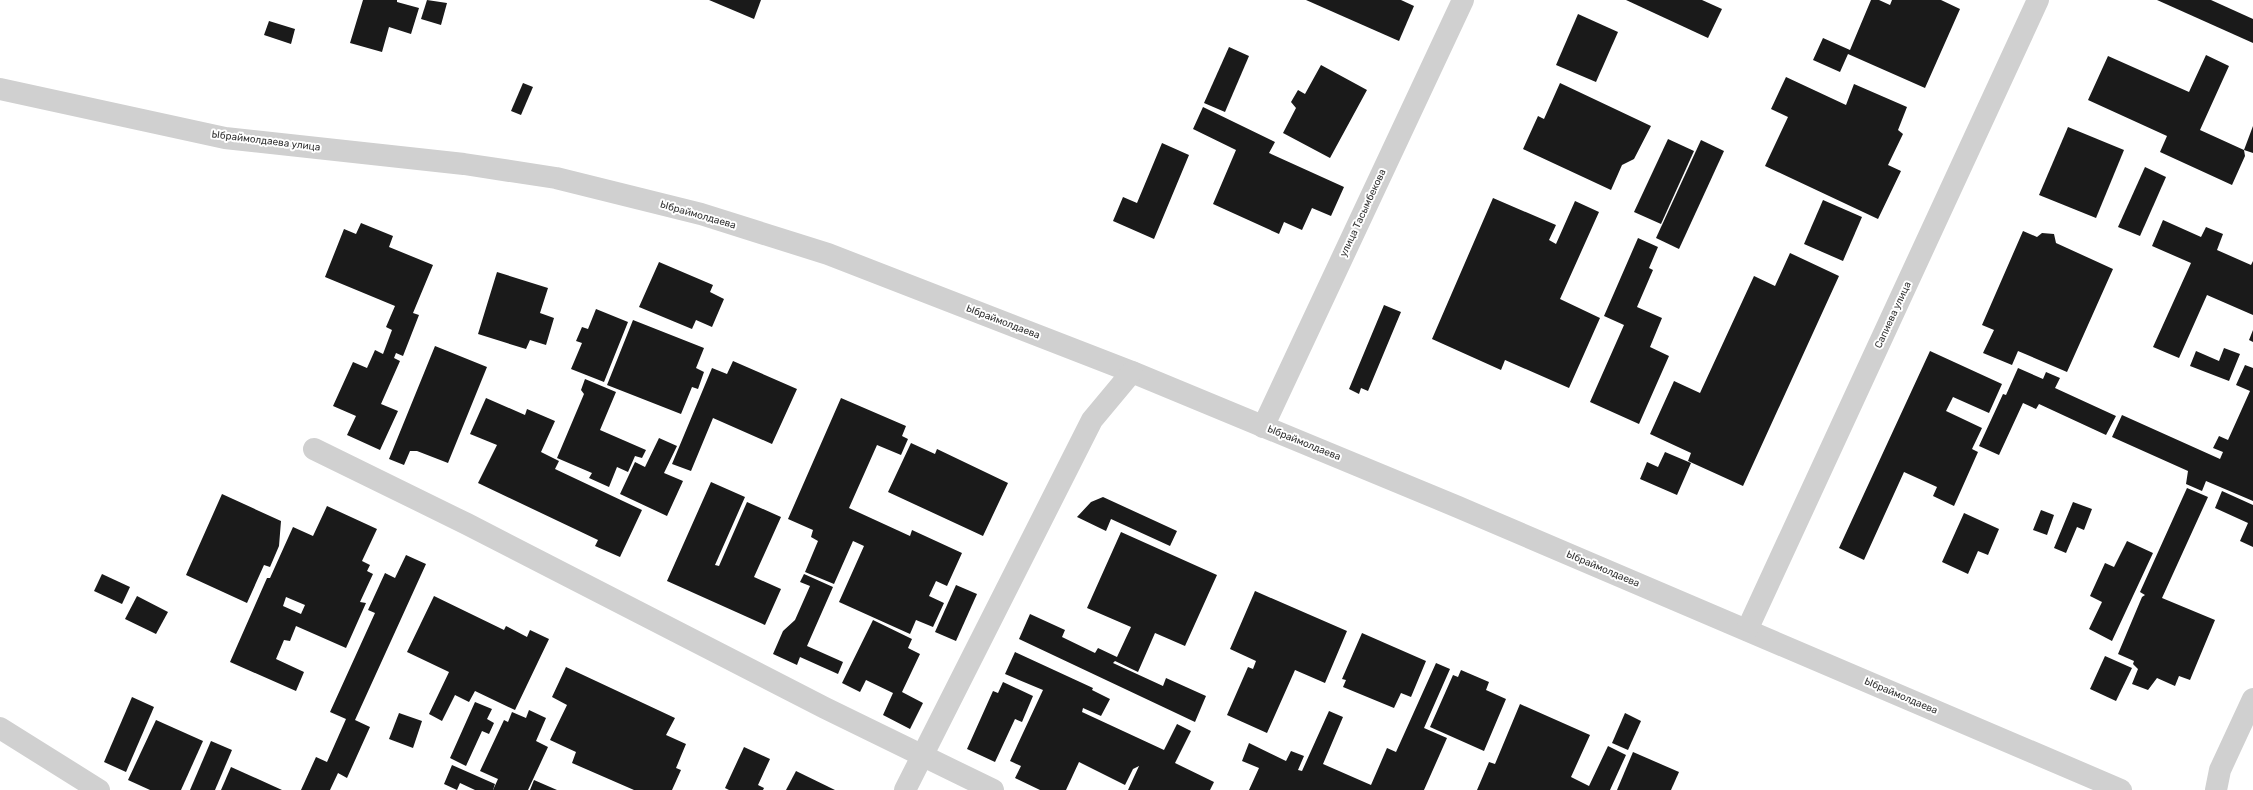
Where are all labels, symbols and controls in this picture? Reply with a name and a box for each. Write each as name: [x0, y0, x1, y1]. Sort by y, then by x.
street label: Ыбраймолдаева улица: [211, 128, 321, 154]
street label: улица Тасымбекова: [1337, 167, 1389, 259]
street label: Ыбраймолдаева: [659, 198, 737, 232]
street label: Сапиева улица: [1872, 280, 1914, 350]
street label: Ыбраймолдаева: [964, 302, 1042, 342]
street label: Ыбраймолдаева: [1266, 423, 1342, 463]
street label: Ыбраймолдаева: [1565, 548, 1641, 590]
street label: Ыбраймолдаева: [1863, 675, 1939, 717]

